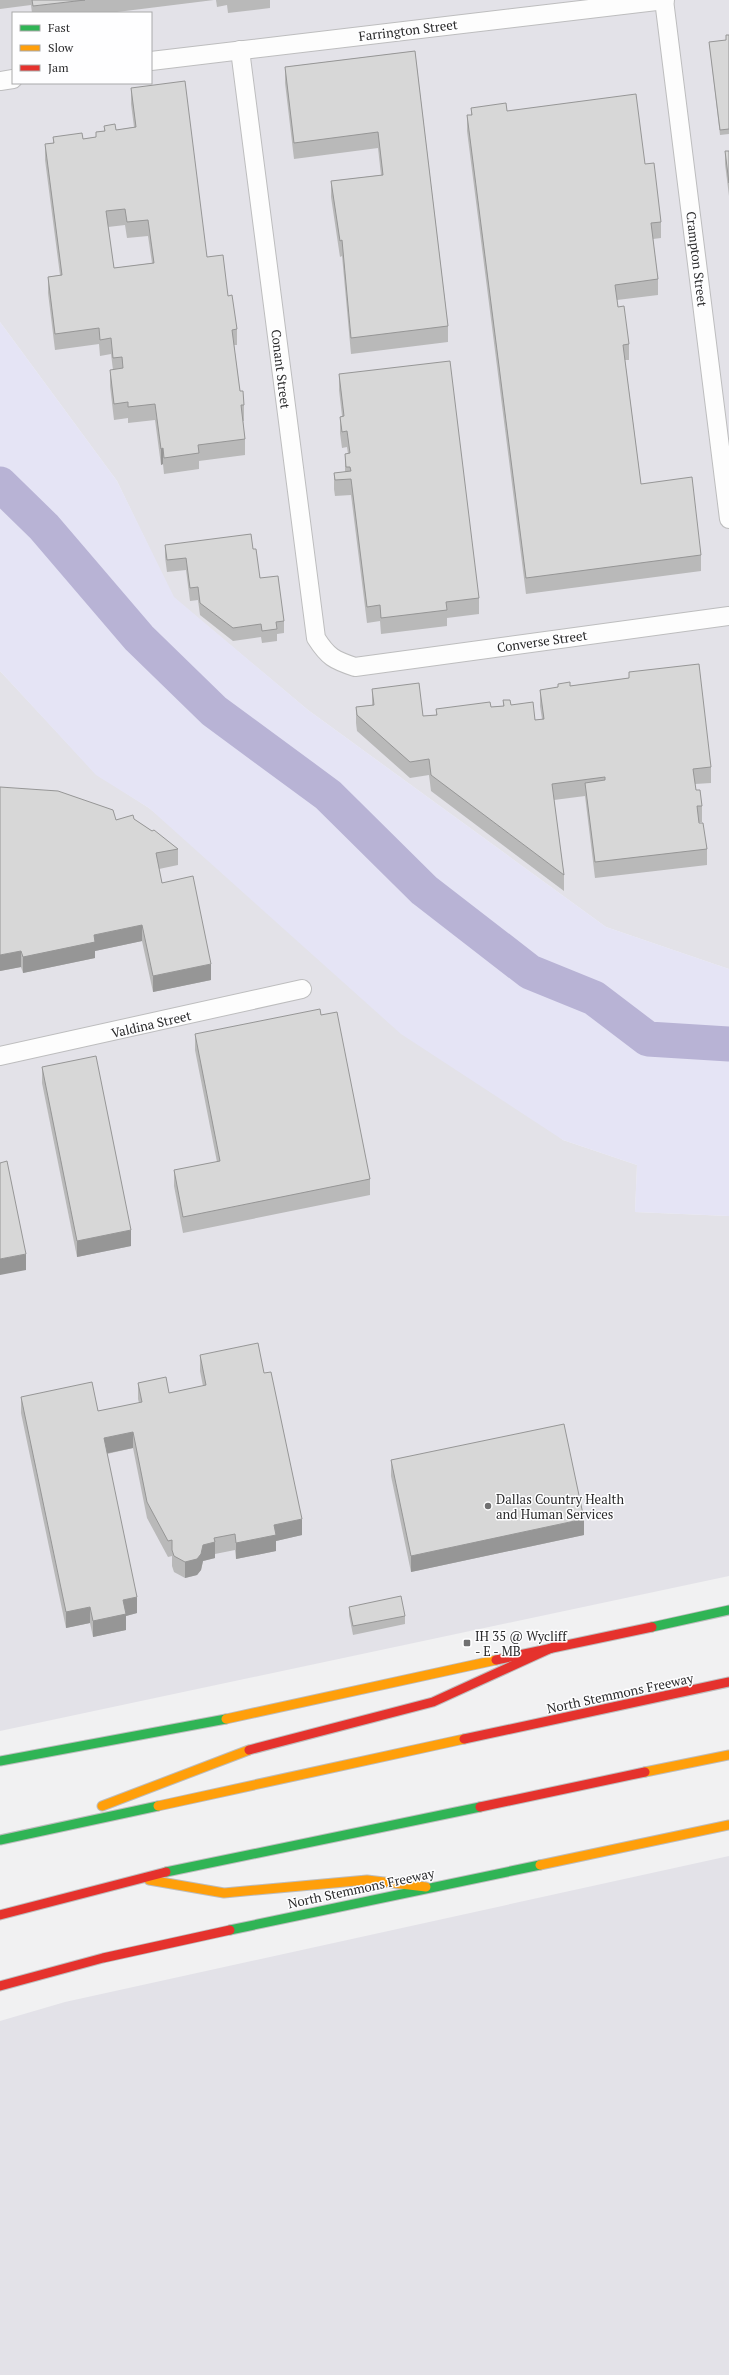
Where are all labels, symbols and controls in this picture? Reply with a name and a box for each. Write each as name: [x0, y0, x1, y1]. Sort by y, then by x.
legend: [12, 12, 152, 84]
street label: Farrington Street: [357, 15, 459, 45]
text: Fast: [48, 20, 71, 35]
text: Slow: [48, 40, 74, 55]
text: Jam: [48, 60, 69, 75]
street label: Crampton Street: [682, 210, 712, 308]
street label: Conant Street: [267, 328, 295, 410]
street label: Converse Street: [496, 626, 588, 656]
street label: Valdina Street: [109, 1006, 193, 1042]
place label: Dallas Country Health and Human Services: [496, 1490, 624, 1523]
marker: Dallas Country Health and Human Services: [483, 1501, 493, 1511]
place label: IH 35 @ Wycliff - E - MB: [475, 1627, 568, 1660]
marker: IH 35 @ Wycliff - E - MB: [462, 1638, 472, 1648]
street label: North Stemmons Freeway: [545, 1669, 695, 1717]
street label: North Stemmons Freeway: [286, 1864, 436, 1912]

